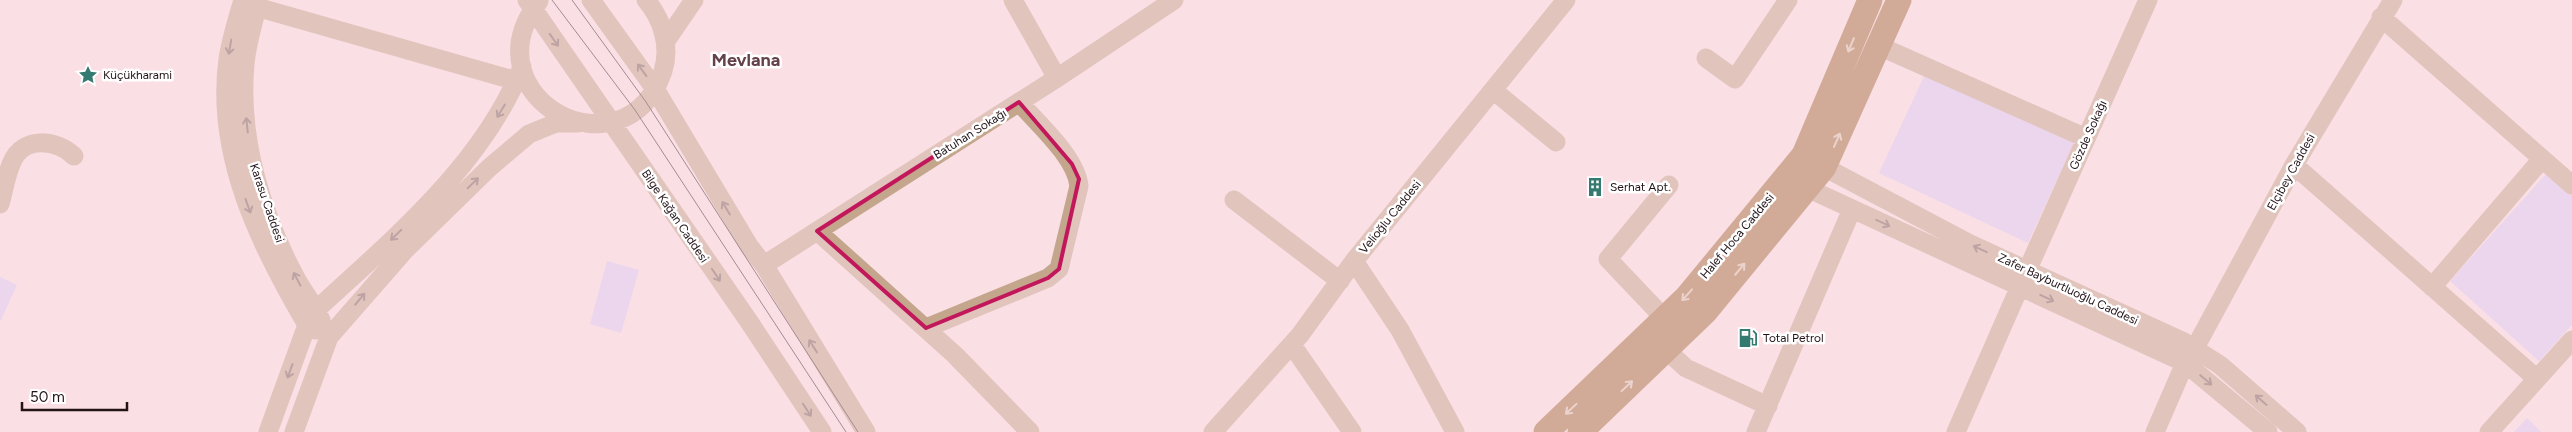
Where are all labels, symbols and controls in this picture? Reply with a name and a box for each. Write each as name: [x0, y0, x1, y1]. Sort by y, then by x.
one-way arrow: [549, 33, 560, 47]
one-way arrow: [1846, 37, 1856, 52]
one-way arrow: [225, 38, 234, 54]
district label: Mevlana: [712, 49, 780, 71]
place icon: Küçükharami: [77, 64, 99, 86]
one-way arrow: [636, 64, 647, 77]
place label: Küçükharami: [103, 68, 172, 82]
street label: Gözde Sokağı: [2066, 98, 2110, 172]
one-way arrow: [495, 104, 505, 118]
street label: Batuhan Sokağı: [931, 106, 1009, 162]
one-way arrow: [242, 117, 251, 133]
street label: Elçibey Caddesi: [2264, 131, 2318, 213]
one-way arrow: [1832, 133, 1842, 148]
street label: Karasu Caddesi: [247, 162, 287, 244]
street label: Bilge Kağan Caddesi: [639, 167, 711, 265]
building icon: Serhat Apt.: [1584, 176, 1606, 198]
one-way arrow: [467, 177, 479, 189]
street label: Velioğlu Caddesi: [1356, 178, 1424, 256]
place label: Serhat Apt.: [1610, 180, 1671, 194]
street label: Halef Hoca Caddesi: [1697, 191, 1777, 281]
one-way arrow: [244, 198, 253, 214]
one-way arrow: [721, 202, 731, 216]
one-way arrow: [1875, 219, 1890, 229]
one-way arrow: [390, 229, 403, 241]
one-way arrow: [1973, 244, 1988, 254]
street label: Zafer Bayburtluoğlu Caddesi: [1996, 250, 2140, 328]
one-way arrow: [1734, 263, 1745, 276]
one-way arrow: [711, 268, 721, 282]
one-way arrow: [292, 271, 302, 286]
one-way arrow: [1681, 289, 1693, 302]
one-way arrow: [355, 293, 366, 306]
one-way arrow: [2039, 294, 2054, 304]
fuel station icon: Total Petrol: [1737, 327, 1759, 349]
place label: Total Petrol: [1763, 331, 1824, 345]
one-way arrow: [808, 339, 818, 353]
one-way arrow: [285, 363, 294, 378]
one-way arrow: [2199, 375, 2212, 386]
scale bar: [22, 380, 128, 412]
one-way arrow: [1621, 380, 1634, 392]
text: 50 m: [30, 388, 65, 406]
one-way arrow: [2254, 394, 2267, 406]
one-way arrow: [802, 402, 812, 416]
one-way arrow: [1564, 403, 1577, 415]

